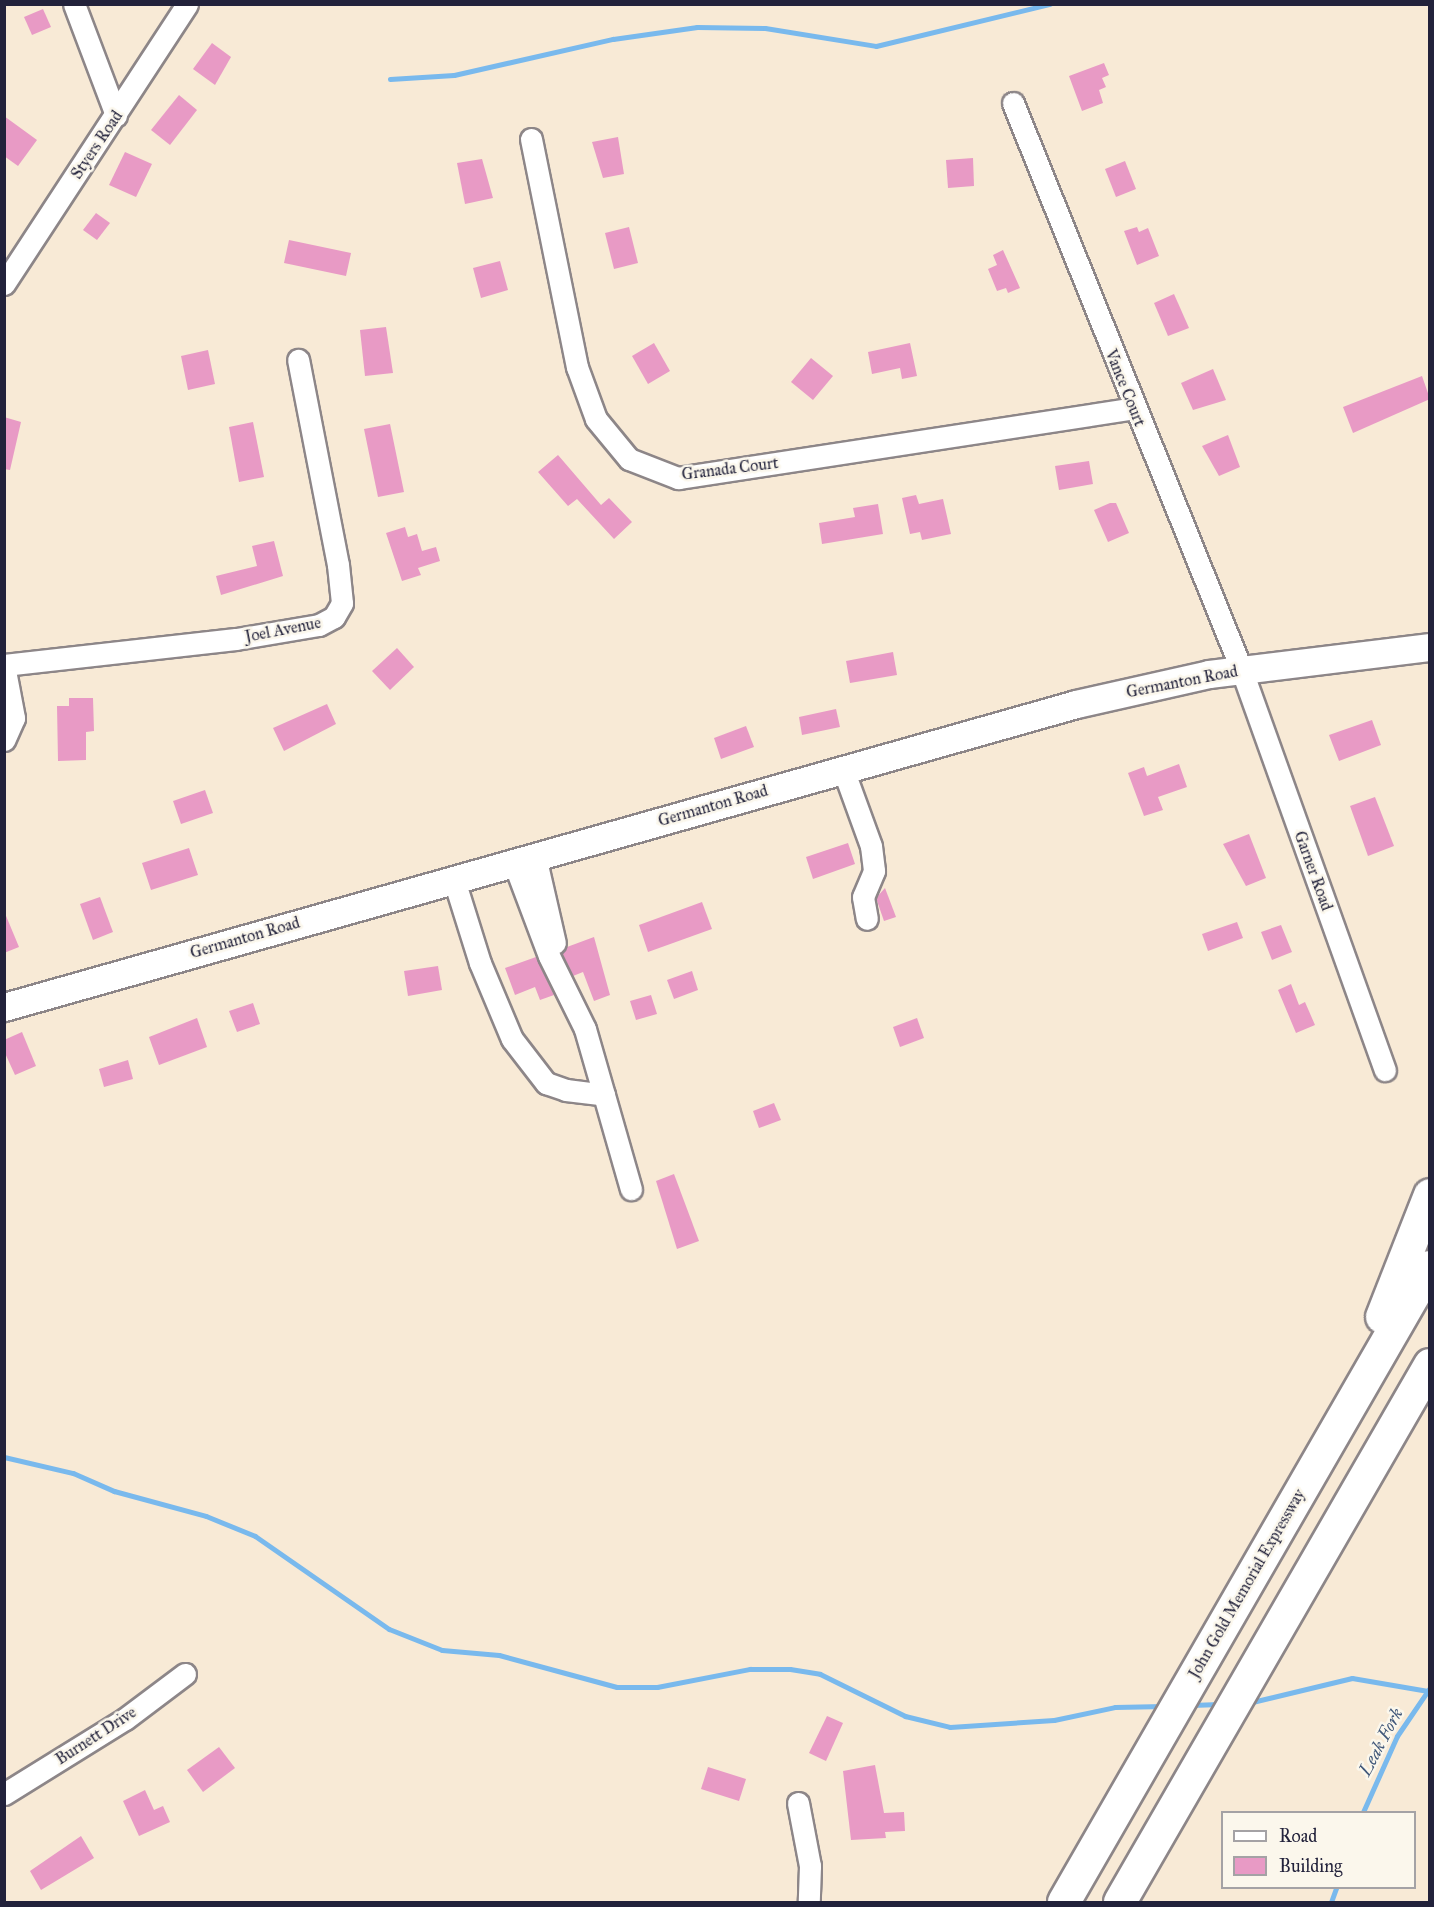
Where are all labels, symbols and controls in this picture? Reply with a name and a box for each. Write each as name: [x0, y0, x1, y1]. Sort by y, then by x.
street label: Styers Road: [67, 107, 127, 183]
street label: Vance Court: [1101, 347, 1149, 429]
street label: Granada Court: [681, 454, 779, 484]
street label: Joel Avenue: [243, 613, 323, 647]
street label: Germanton Road: [1125, 662, 1239, 702]
street label: Germanton Road: [656, 781, 770, 831]
street label: Garner Road: [1290, 829, 1336, 913]
street label: Germanton Road: [188, 913, 302, 963]
street label: John Gold Memorial Expressway: [1185, 1486, 1309, 1682]
street label: Burnett Drive: [52, 1703, 140, 1769]
water label: Leak Fork: [1354, 1704, 1408, 1780]
legend: [1221, 1811, 1416, 1889]
text: Road: [1279, 1825, 1317, 1847]
text: Building: [1279, 1855, 1342, 1877]

